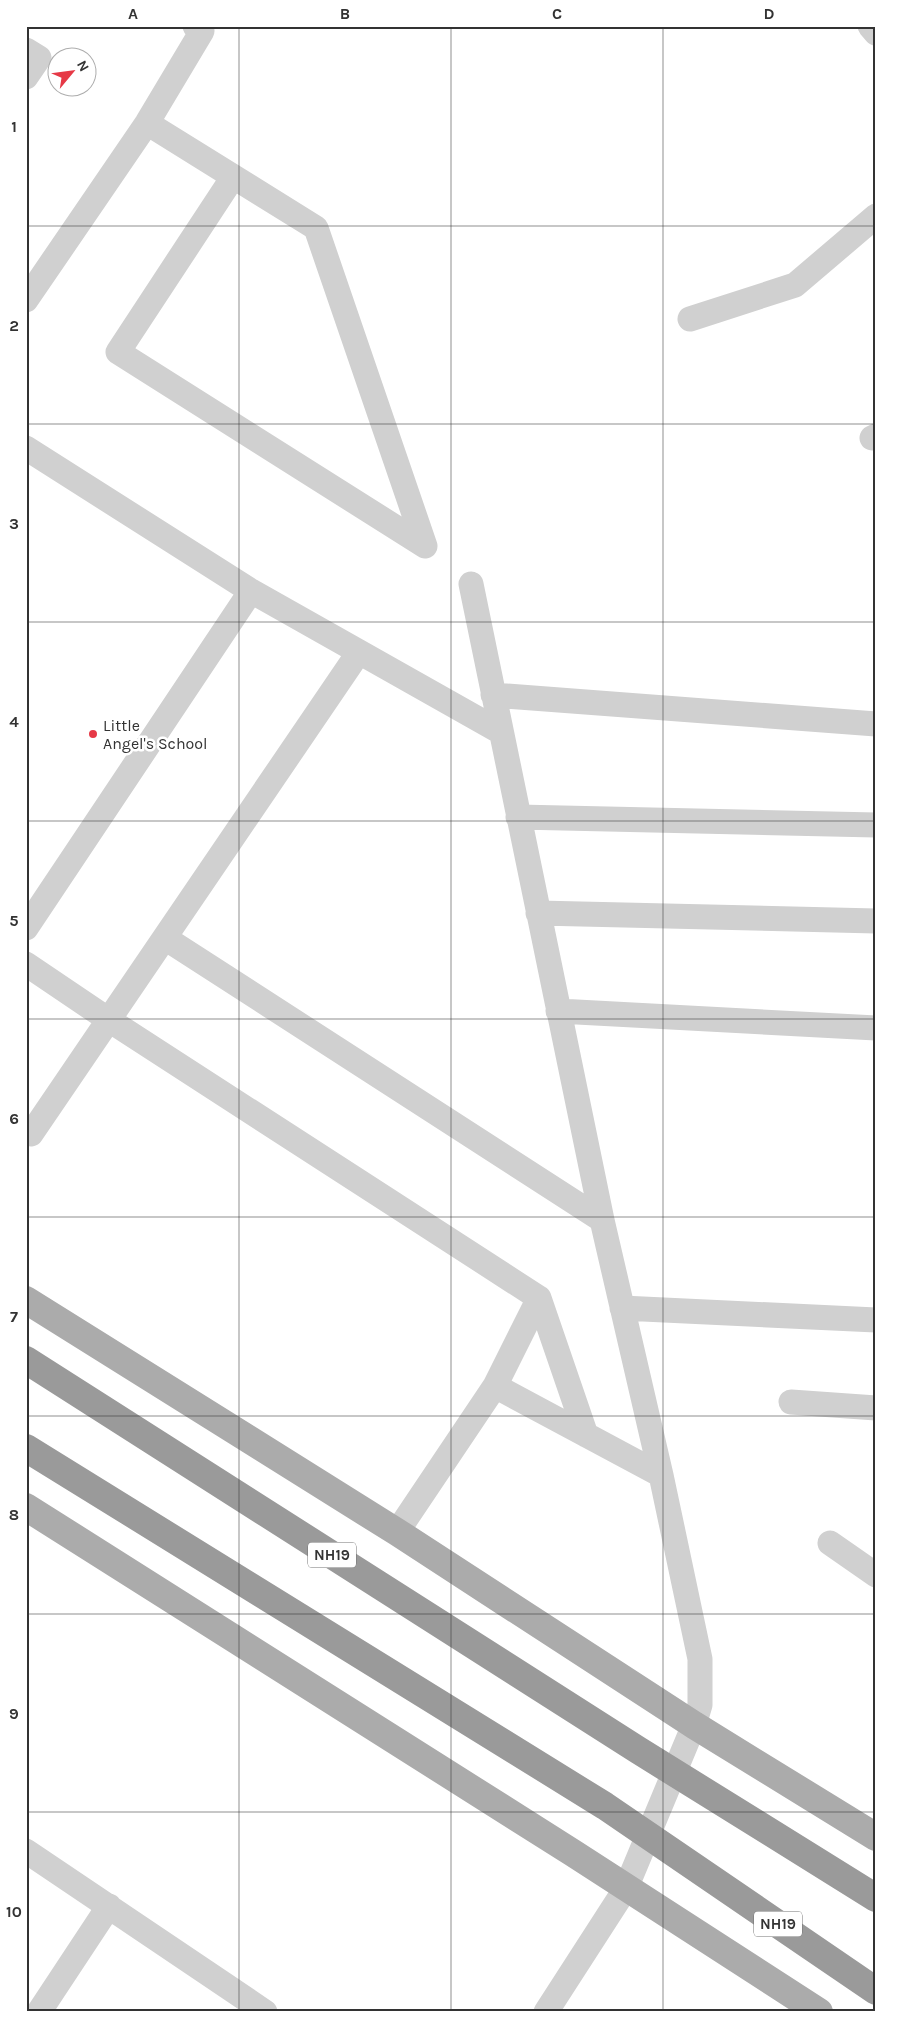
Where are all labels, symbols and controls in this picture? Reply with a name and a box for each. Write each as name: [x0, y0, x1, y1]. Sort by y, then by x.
text: A: [128, 4, 138, 23]
text: B: [340, 4, 350, 23]
text: C: [552, 4, 562, 23]
text: D: [764, 4, 775, 23]
north arrow: [48, 48, 98, 98]
text: N: [73, 57, 93, 74]
text: 1: [11, 117, 17, 136]
text: 2: [9, 316, 19, 335]
text: 3: [9, 514, 19, 533]
text: 4: [9, 712, 19, 731]
place label: Little Angel's School: [103, 716, 208, 753]
marker: Little Angel's School: [87, 728, 99, 740]
text: 5: [9, 911, 19, 930]
text: 6: [9, 1109, 19, 1128]
text: 7: [10, 1307, 18, 1326]
text: 8: [9, 1505, 19, 1524]
road number: NH19: [308, 1542, 356, 1568]
text: 9: [9, 1704, 19, 1723]
text: 10: [6, 1902, 22, 1921]
road number: NH19: [754, 1912, 802, 1936]

